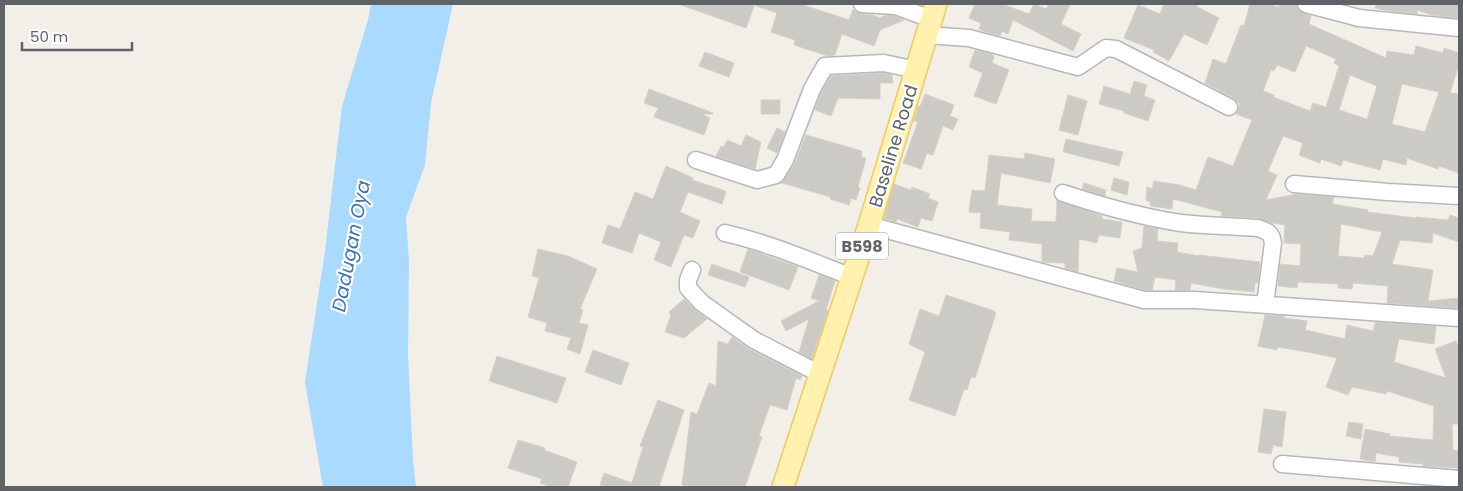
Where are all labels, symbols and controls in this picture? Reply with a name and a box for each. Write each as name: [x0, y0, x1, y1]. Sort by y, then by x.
scale bar: [22, 20, 132, 52]
text: 50 m: [30, 26, 68, 47]
street label: Baseline Road: [862, 82, 924, 210]
water label: Dadugan Oya: [325, 178, 377, 314]
road number: B598: [836, 232, 888, 260]

